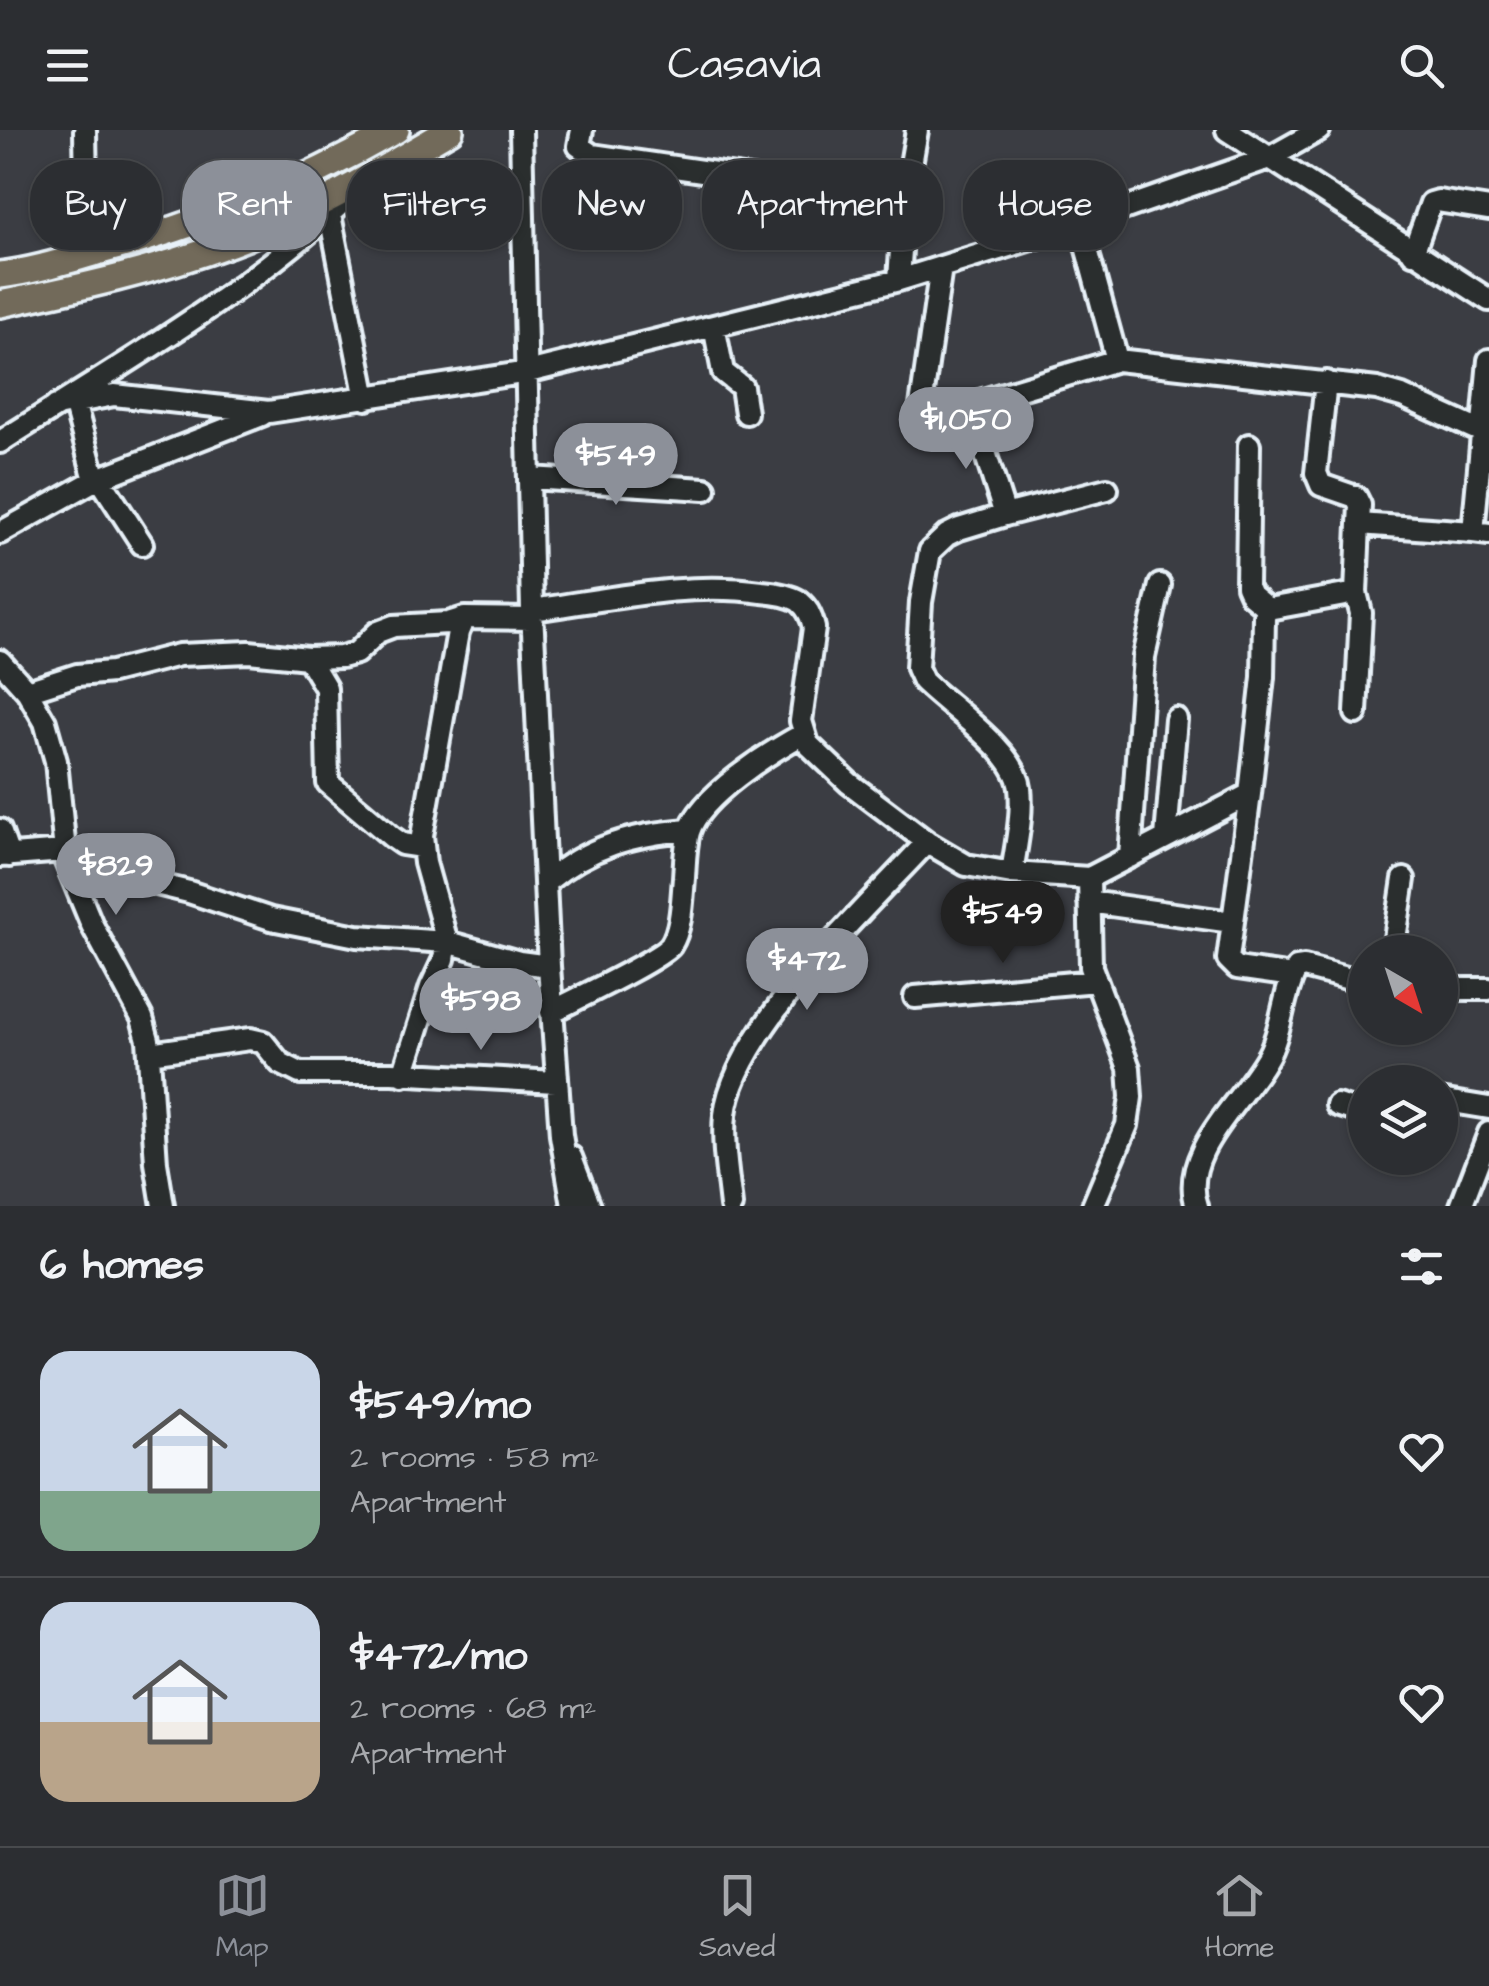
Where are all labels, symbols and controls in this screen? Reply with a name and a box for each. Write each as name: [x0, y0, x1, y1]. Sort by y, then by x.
text: Casavia: [668, 34, 821, 96]
icon: menu: [40, 38, 95, 93]
icon: search: [1394, 38, 1449, 93]
chip: Buy: [30, 160, 162, 250]
chip: Rent: [182, 160, 327, 250]
chip: Filters: [347, 160, 522, 250]
chip: New: [542, 160, 682, 250]
chip: Apartment: [702, 160, 943, 250]
chip: House: [963, 160, 1128, 250]
pin: $1,050: [885, 387, 1047, 472]
text: $1,050: [921, 397, 1011, 442]
pin: $549: [557, 423, 675, 508]
text: $549: [576, 433, 656, 478]
pin: $829: [57, 833, 175, 918]
text: $829: [78, 843, 154, 888]
pin: $549: [944, 881, 1062, 966]
text: $549: [963, 891, 1043, 936]
pin: $472: [748, 928, 866, 1013]
north arrow: [1348, 935, 1458, 1045]
map controls: [1348, 935, 1458, 1175]
text: $472: [768, 938, 846, 983]
pin: $598: [422, 968, 540, 1053]
text: $598: [441, 978, 521, 1023]
button: layers: [1348, 1065, 1458, 1175]
text: 6 homes: [40, 1237, 204, 1295]
icon: filters: [1394, 1239, 1449, 1294]
text: $549/mo: [350, 1377, 531, 1435]
icon: home: [120, 1391, 240, 1511]
icon: heart: [1394, 1424, 1449, 1479]
text: 2 rooms · 58 m²: [350, 1435, 599, 1480]
text: Apartment: [350, 1480, 506, 1525]
text: $472/mo: [350, 1628, 527, 1686]
icon: home: [120, 1642, 240, 1762]
icon: heart: [1394, 1675, 1449, 1730]
text: 2 rooms · 68 m²: [350, 1686, 596, 1731]
text: Apartment: [350, 1731, 506, 1776]
tab: Map: [215, 1868, 270, 1967]
tab: Saved: [699, 1868, 775, 1967]
tab: Home: [1205, 1868, 1274, 1967]

